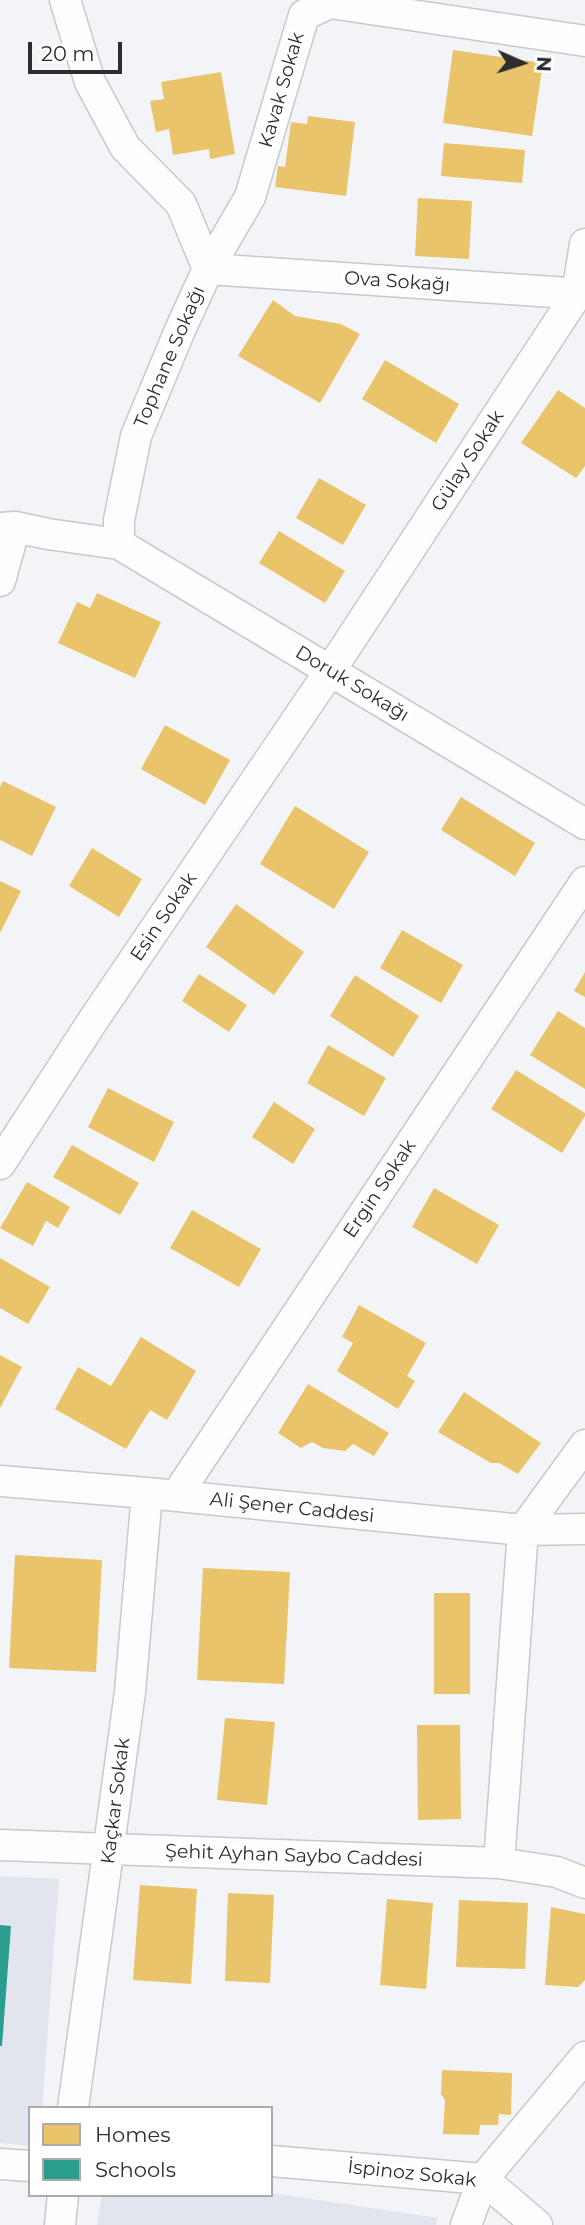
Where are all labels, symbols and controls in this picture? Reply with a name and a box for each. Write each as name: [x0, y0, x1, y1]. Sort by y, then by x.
scale bar: [32, 28, 126, 72]
north arrow: [487, 28, 557, 98]
street label: Kavak Sokak: [255, 30, 309, 150]
text: 20 m: [41, 41, 95, 66]
text: N: [532, 56, 555, 72]
street label: Ova Sokağı: [343, 267, 451, 297]
street label: Tophane Sokağı: [130, 283, 210, 431]
street label: Gülay Sokak: [427, 406, 509, 516]
street label: Doruk Sokağı: [291, 641, 413, 727]
street label: Esin Sokak: [126, 868, 202, 966]
street label: Ergin Sokak: [339, 1136, 421, 1242]
street label: Ali Şener Caddesi: [209, 1488, 375, 1528]
street label: Kaçkar Sokak: [97, 1736, 135, 1866]
street label: Şehit Ayhan Saybo Caddesi: [165, 1840, 423, 1872]
legend: [28, 2106, 273, 2197]
text: Homes: [95, 2122, 170, 2147]
street label: İspinoz Sokak: [346, 2156, 478, 2192]
text: Schools: [95, 2157, 176, 2182]

